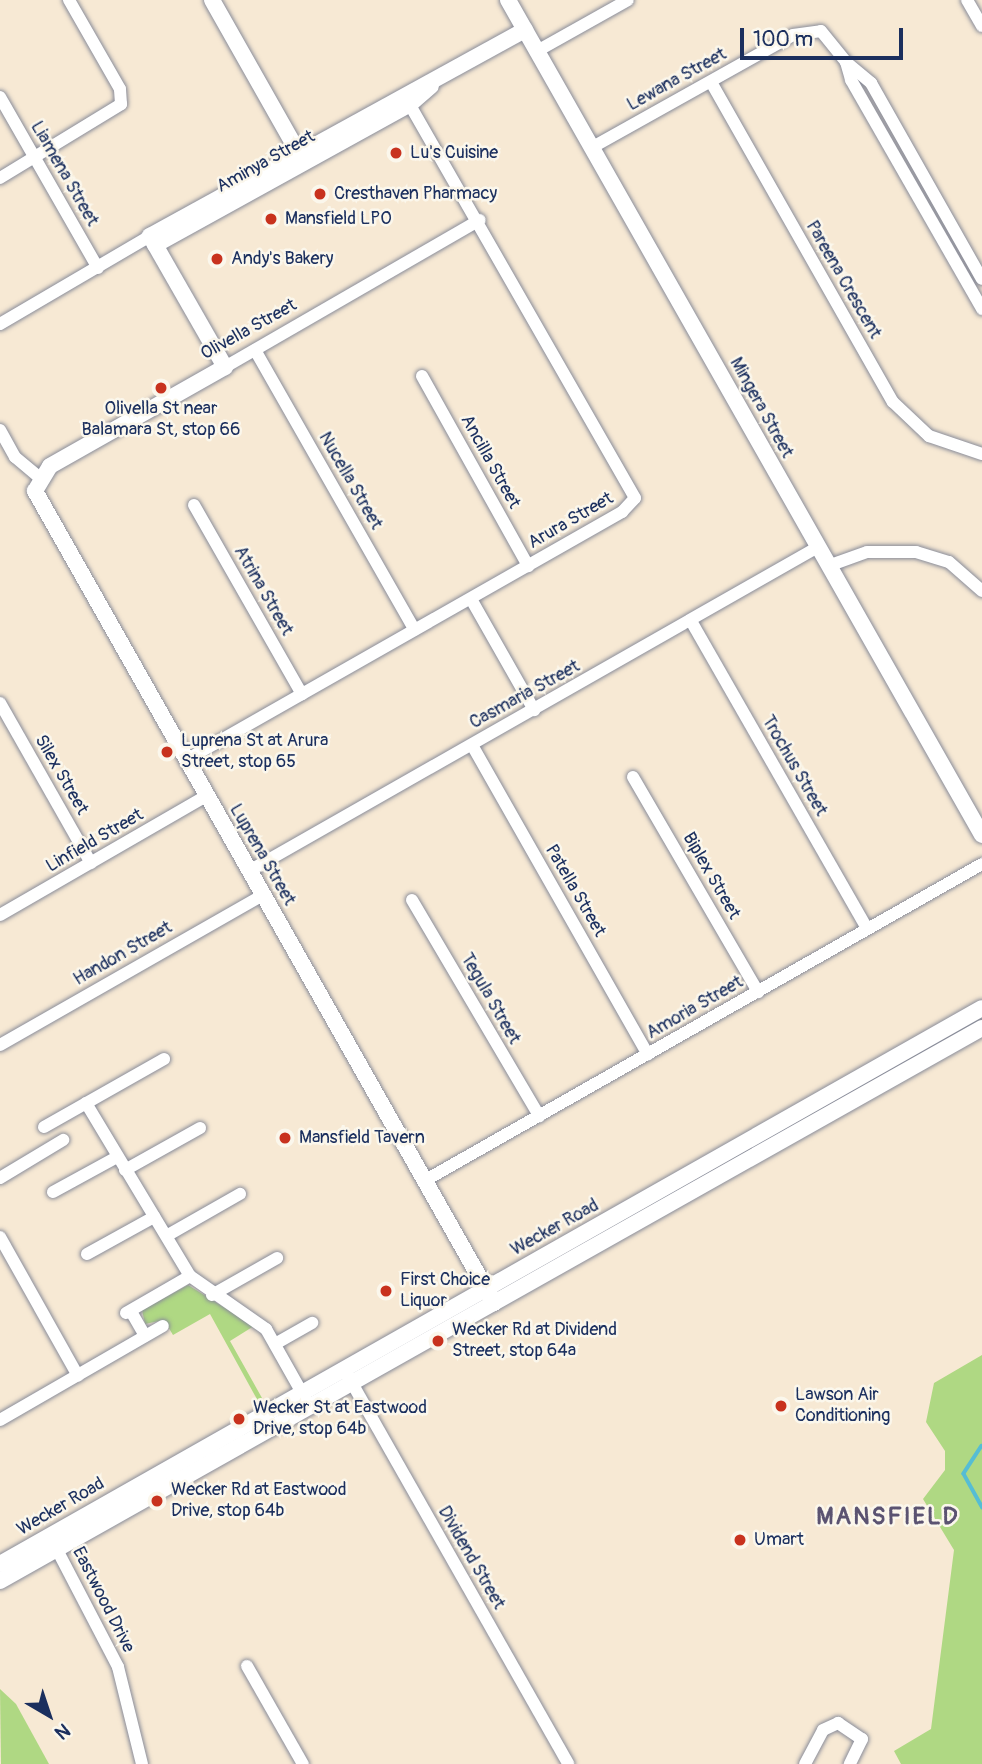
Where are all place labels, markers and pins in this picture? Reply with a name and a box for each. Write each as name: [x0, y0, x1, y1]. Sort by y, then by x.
place label: Lu's Cuisine: [410, 142, 498, 164]
marker: Lu's Cuisine: [388, 145, 404, 161]
place label: Cresthaven Pharmacy: [334, 183, 497, 205]
marker: Cresthaven Pharmacy: [312, 186, 328, 202]
place label: Mansfield LPO: [285, 208, 392, 230]
marker: Mansfield LPO: [263, 211, 279, 227]
place label: Andy's Bakery: [231, 248, 334, 270]
marker: Andy's Bakery: [209, 251, 225, 267]
marker: Olivella St near Balamara St, stop 66: [153, 380, 169, 396]
place label: Olivella St near Balamara St, stop 66: [82, 399, 240, 442]
place label: Luprena St at Arura Street, stop 65: [181, 731, 328, 774]
marker: Luprena St at Arura Street, stop 65: [159, 744, 175, 760]
place label: Mansfield Tavern: [299, 1127, 425, 1149]
marker: Mansfield Tavern: [277, 1130, 293, 1146]
place label: First Choice Liquor: [400, 1270, 490, 1312]
marker: First Choice Liquor: [378, 1283, 394, 1299]
place label: Wecker Rd at Dividend Street, stop 64a: [452, 1320, 617, 1362]
marker: Wecker Rd at Dividend Street, stop 64a: [430, 1333, 446, 1349]
place label: Lawson Air Conditioning: [795, 1385, 890, 1428]
place label: Wecker St at Eastwood Drive, stop 64b: [253, 1398, 427, 1440]
marker: Lawson Air Conditioning: [773, 1398, 789, 1414]
marker: Wecker St at Eastwood Drive, stop 64b: [231, 1411, 247, 1427]
place label: Wecker Rd at Eastwood Drive, stop 64b: [171, 1480, 347, 1522]
marker: Wecker Rd at Eastwood Drive, stop 64b: [149, 1493, 165, 1509]
place label: Umart: [754, 1529, 804, 1551]
marker: Umart: [732, 1532, 748, 1548]

